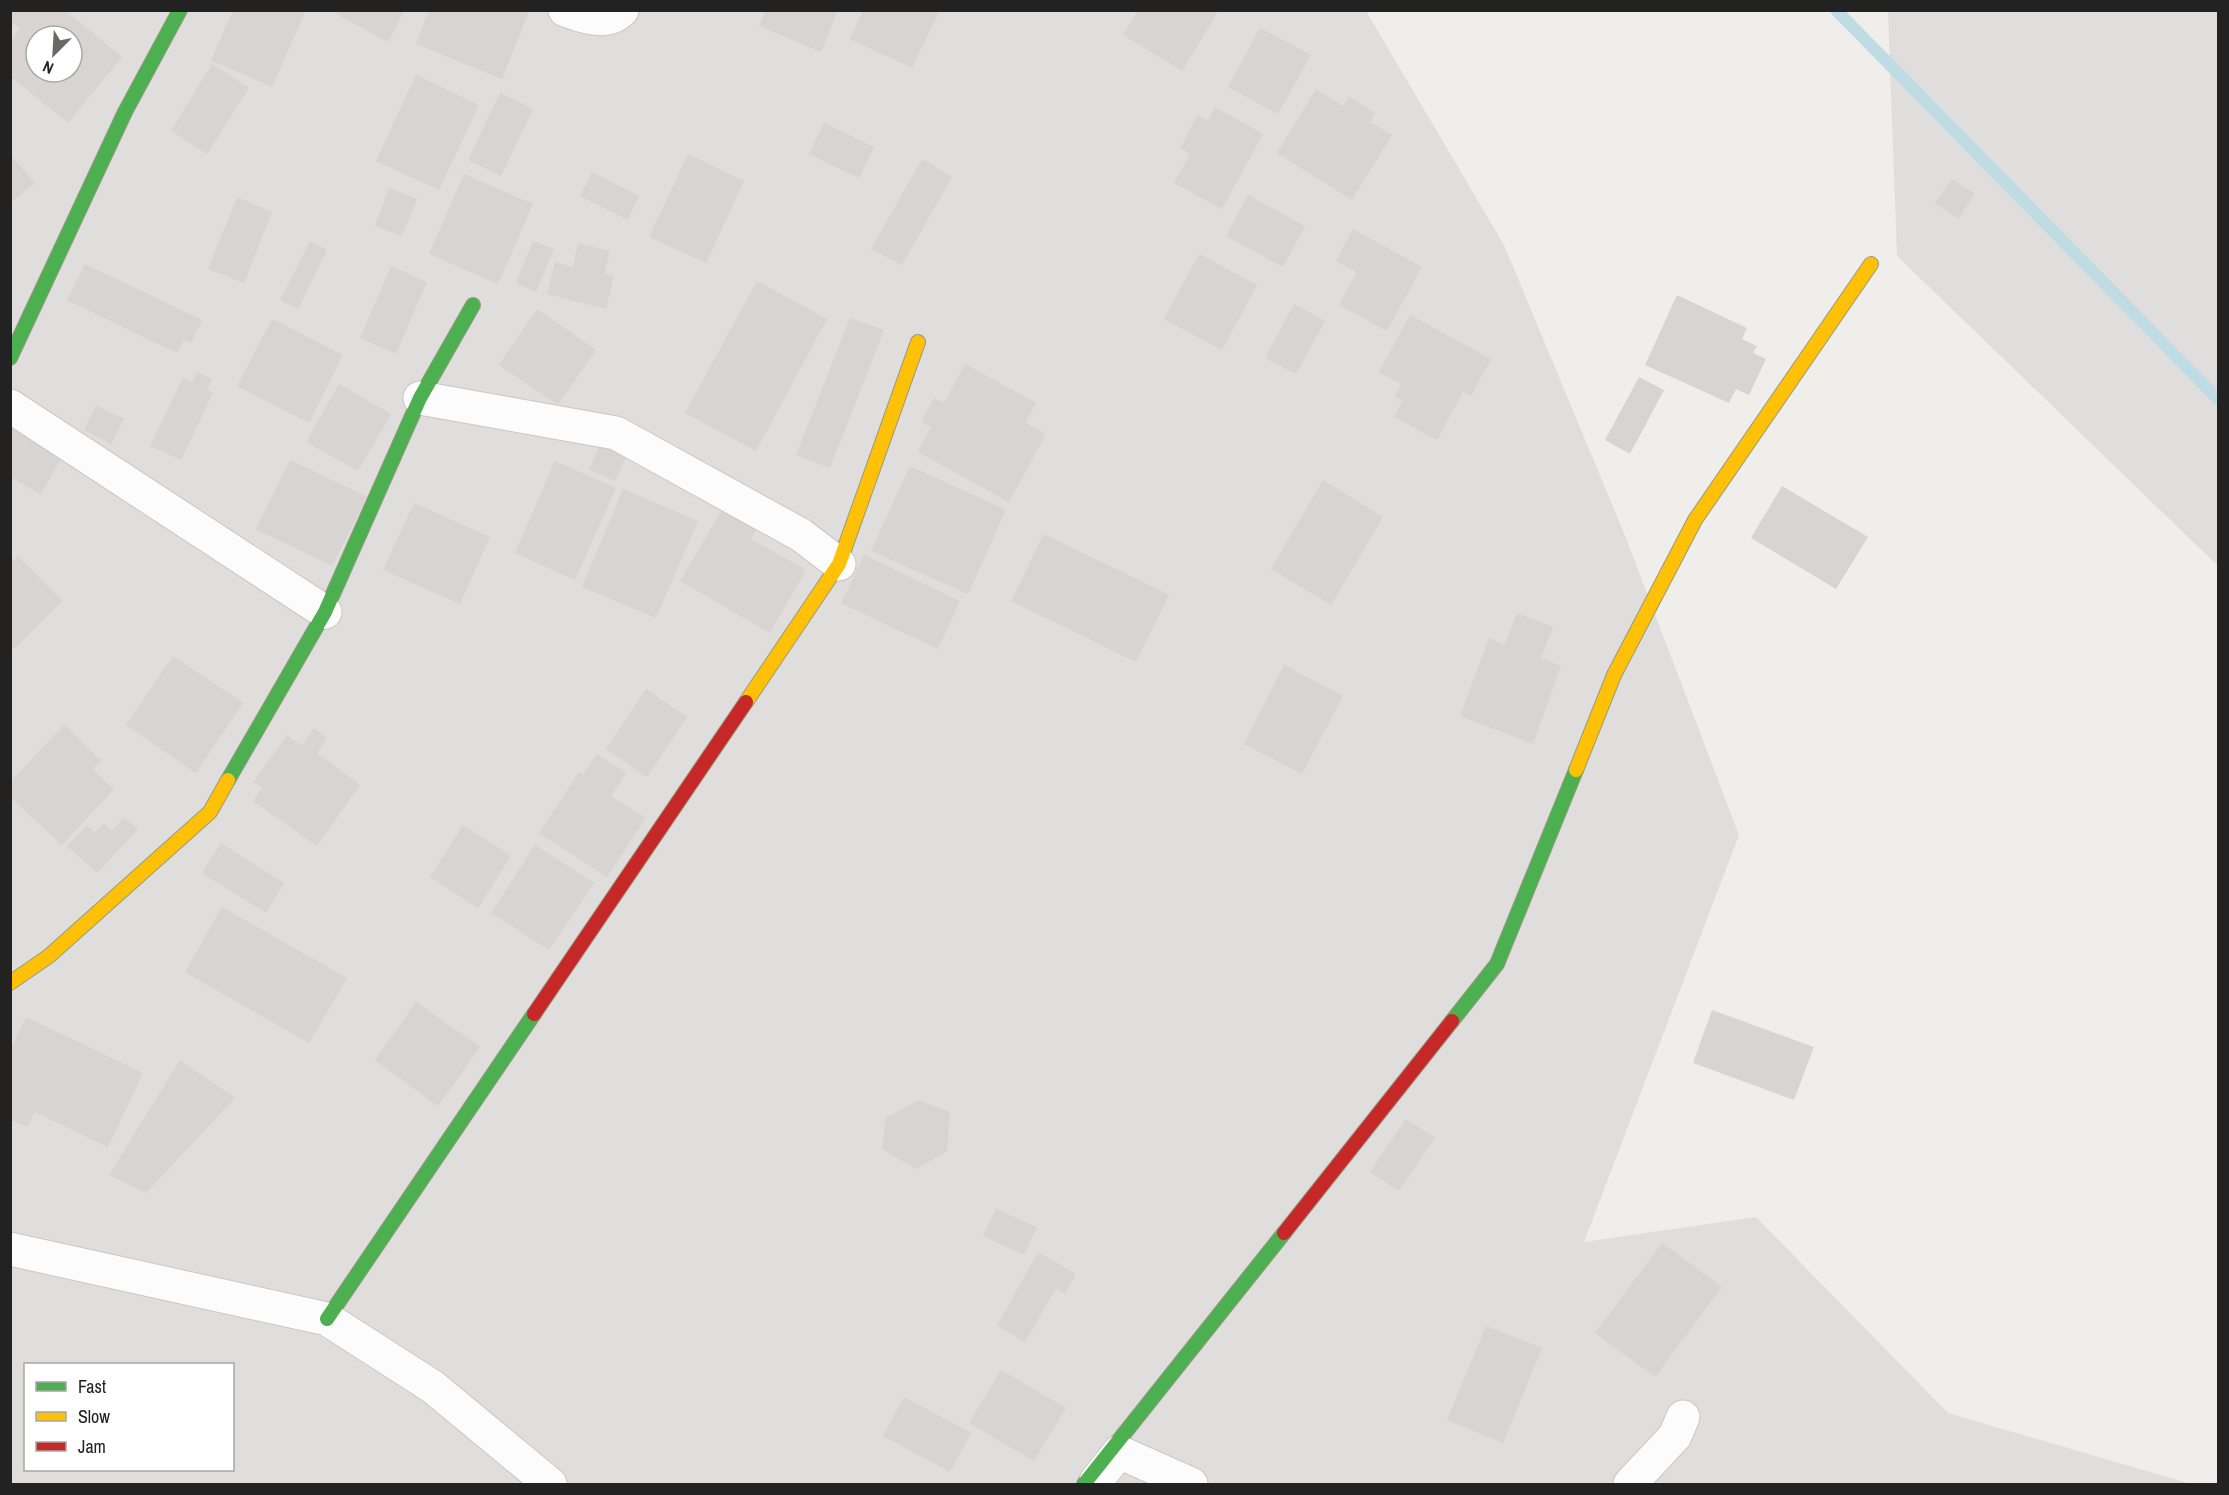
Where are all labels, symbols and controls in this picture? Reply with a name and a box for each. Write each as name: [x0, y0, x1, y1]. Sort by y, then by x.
north arrow: [24, 24, 84, 84]
text: N: [39, 56, 57, 80]
legend: [24, 1363, 234, 1471]
text: Fast: [78, 1374, 106, 1399]
text: Slow: [78, 1404, 110, 1429]
text: Jam: [78, 1434, 106, 1459]

